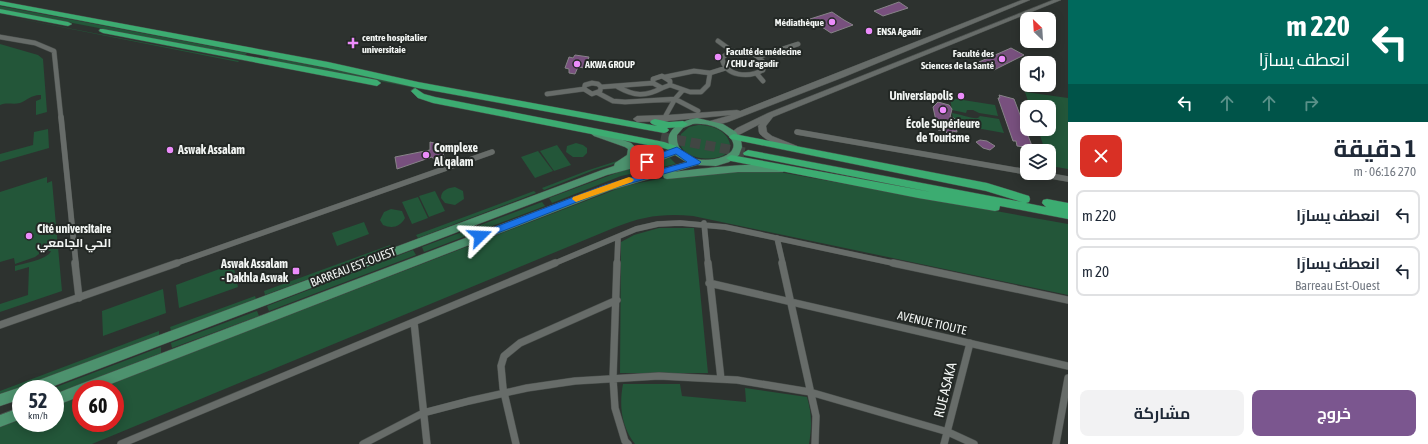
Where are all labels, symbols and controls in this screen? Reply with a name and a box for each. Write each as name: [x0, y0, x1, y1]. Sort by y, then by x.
text: 220 m: [1287, 10, 1350, 42]
north arrow: [1020, 12, 1056, 48]
map controls: [1020, 12, 1056, 180]
icon: left: [1364, 16, 1416, 68]
place label: Médiathèque: [775, 17, 824, 28]
marker: Médiathèque: [827, 17, 837, 27]
marker: ENSA Agadir: [864, 26, 874, 36]
place label: ENSA Agadir: [877, 26, 922, 37]
place label: centre hospitalier universitaie: [362, 32, 428, 55]
marker: centre hospitalier universitaie: [347, 37, 359, 49]
place label: Faculté de médecine / CHU d'agadir: [726, 46, 802, 69]
place label: Faculté des Sciences de la Santé: [921, 48, 994, 71]
text: انعطف يسارًا: [1259, 49, 1350, 70]
marker: Faculté de médecine / CHU d'agadir: [713, 52, 723, 62]
marker: Faculté des Sciences de la Santé: [997, 54, 1007, 64]
button: sound: [1020, 56, 1056, 92]
marker: AKWA GROUP: [572, 59, 582, 69]
place label: AKWA GROUP: [584, 59, 635, 70]
place label: Universiapolis: [889, 89, 954, 103]
marker: Universiapolis: [956, 91, 966, 101]
icon: left: [1174, 92, 1196, 114]
icon: ahead: [1216, 92, 1238, 114]
icon: ahead: [1258, 92, 1280, 114]
icon: right: [1300, 92, 1322, 114]
button: search: [1020, 100, 1056, 136]
marker: École Supérieure de Tourisme: [938, 105, 948, 115]
place label: École Supérieure de Tourisme: [906, 116, 980, 145]
button: close: [1080, 135, 1122, 177]
text: 1 دقيقة: [1334, 135, 1416, 162]
place label: Complexe Al qalam: [433, 141, 478, 169]
place label: Aswak Assalam: [177, 143, 245, 157]
button: layers: [1020, 144, 1056, 180]
marker: Aswak Assalam: [165, 145, 175, 155]
pin: [630, 145, 664, 179]
marker: Complexe Al qalam: [421, 150, 431, 160]
icon: arrive: [636, 151, 658, 173]
text: 270 m · 06:16: [1353, 164, 1416, 179]
icon: left: [1392, 204, 1414, 226]
text: 220 m: [1082, 207, 1116, 224]
text: انعطف يسارًا: [1296, 207, 1380, 224]
position arrow: [459, 215, 501, 257]
place label: Cité universitaire الحي الجامعي: [37, 222, 112, 253]
marker: Cité universitaire الحي الجامعي: [24, 231, 34, 241]
street label: BARREAU EST-OUEST: [308, 244, 398, 290]
text: انعطف يسارًا: [1296, 255, 1380, 272]
place label: Aswak Assalam - Dakhla Aswak: [220, 257, 289, 285]
icon: left: [1392, 260, 1414, 282]
text: 20 m: [1082, 263, 1109, 280]
marker: Aswak Assalam - Dakhla Aswak: [291, 266, 301, 276]
text: Barreau Est-Ouest: [1295, 278, 1380, 293]
street label: AVENUE TIOUTE: [896, 308, 968, 338]
street label: RUE ASAKA: [930, 361, 960, 419]
speed limit sign: 60: [72, 380, 124, 432]
text: 52: [29, 389, 47, 412]
button: مشاركة: [1080, 390, 1244, 436]
button: خروج: [1252, 390, 1416, 436]
text: km/h: [28, 410, 48, 421]

